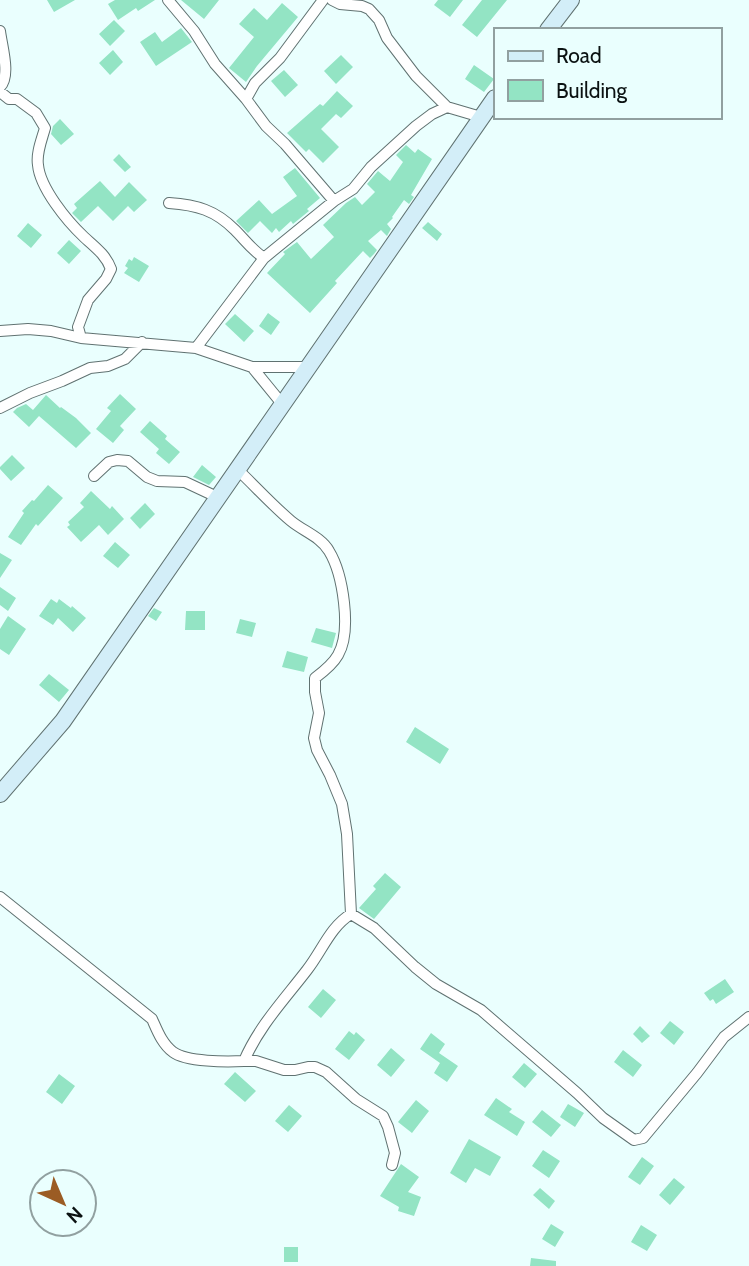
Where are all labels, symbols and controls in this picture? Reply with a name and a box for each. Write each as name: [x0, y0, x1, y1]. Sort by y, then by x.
legend: [494, 28, 721, 119]
text: Road: [556, 43, 602, 68]
text: Building: [556, 78, 628, 103]
north arrow: [28, 1168, 98, 1238]
text: N: [62, 1202, 87, 1228]

